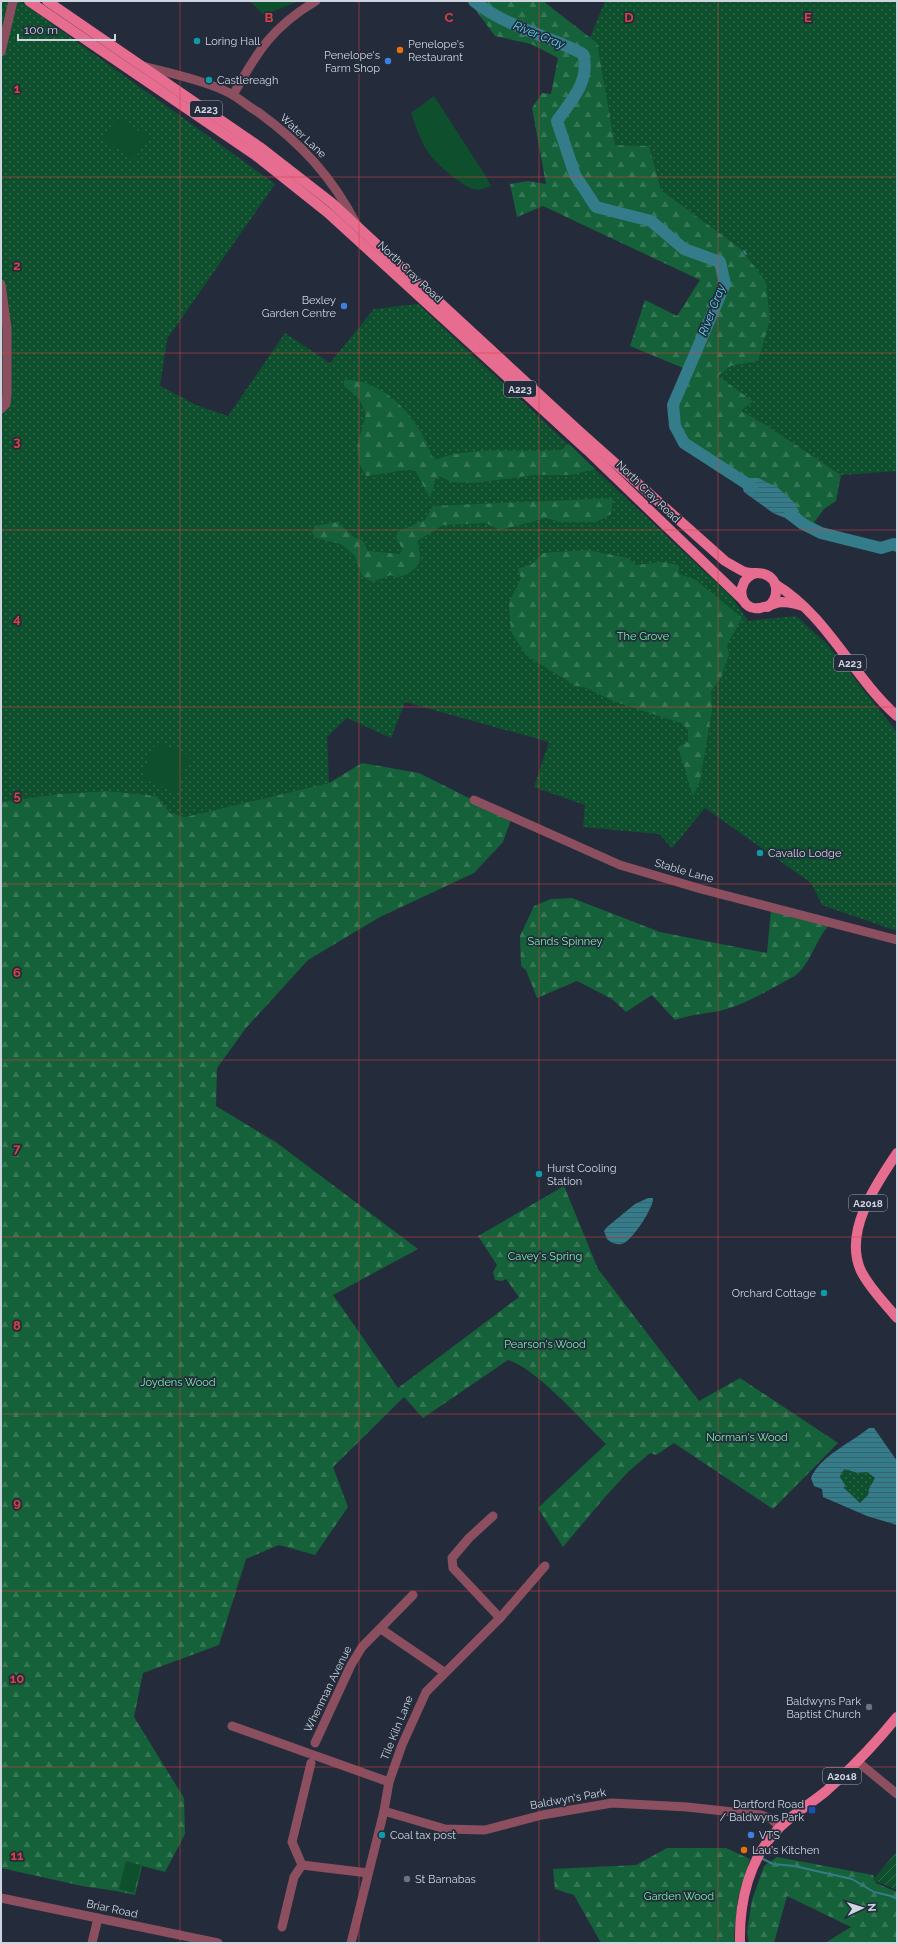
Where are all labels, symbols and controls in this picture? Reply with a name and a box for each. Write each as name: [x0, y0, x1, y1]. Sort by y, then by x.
text: B: [265, 10, 274, 25]
text: C: [445, 10, 454, 25]
text: D: [624, 10, 634, 25]
text: E: [804, 10, 812, 25]
scale bar: [18, 16, 115, 42]
water label: River Cray: [511, 18, 568, 52]
text: 100 m: [24, 23, 58, 37]
place label: Loring Hall: [205, 35, 260, 48]
marker: Loring Hall: [192, 36, 202, 46]
place label: Penelope's Restaurant: [408, 38, 464, 64]
marker: Penelope's Restaurant: [395, 45, 405, 55]
place label: Penelope's Farm Shop: [324, 49, 380, 75]
marker: Penelope's Farm Shop: [383, 56, 393, 66]
place label: Castlereagh: [217, 74, 278, 87]
marker: Castlereagh: [204, 75, 214, 85]
text: 1: [14, 81, 21, 96]
road number: A223: [190, 101, 222, 117]
street label: Water Lane: [277, 111, 329, 161]
street label: North Cray Road: [375, 239, 445, 305]
text: 2: [13, 258, 21, 273]
water label: River Cray: [696, 281, 729, 338]
place label: Bexley Garden Centre: [262, 294, 337, 320]
marker: Bexley Garden Centre: [339, 301, 349, 311]
road number: A223: [504, 381, 536, 397]
text: 3: [13, 434, 21, 449]
street label: North Cray Road: [613, 458, 683, 526]
text: 4: [13, 611, 21, 626]
park label: The Grove: [617, 630, 670, 643]
road number: A223: [834, 655, 866, 671]
text: 5: [13, 788, 21, 803]
place label: Cavallo Lodge: [768, 847, 842, 860]
marker: Cavallo Lodge: [755, 848, 765, 858]
street label: Stable Lane: [653, 856, 715, 886]
park label: Sands Spinney: [528, 935, 603, 948]
text: 6: [13, 965, 21, 980]
text: 7: [13, 1141, 21, 1156]
place label: Hurst Cooling Station: [547, 1162, 617, 1188]
marker: Hurst Cooling Station: [534, 1169, 544, 1179]
road number: A2018: [849, 1195, 887, 1211]
park label: Cavey's Spring: [508, 1250, 582, 1263]
place label: Orchard Cottage: [732, 1287, 817, 1300]
marker: Orchard Cottage: [819, 1288, 829, 1298]
text: 8: [13, 1318, 21, 1333]
park label: Pearson's Wood: [504, 1338, 586, 1351]
park label: Joydens Wood: [140, 1376, 216, 1389]
park label: Norman's Wood: [706, 1431, 788, 1444]
text: 9: [13, 1495, 21, 1510]
street label: Whenman Avenue: [301, 1643, 355, 1734]
text: 10: [10, 1671, 24, 1686]
street label: Tile Kiln Lane: [378, 1693, 416, 1762]
place label: Baldwyns Park Baptist Church: [786, 1695, 861, 1721]
marker: Baldwyns Park Baptist Church: [864, 1702, 874, 1712]
road number: A2018: [823, 1768, 861, 1784]
street label: Baldwyn's Park: [529, 1786, 607, 1812]
place label: Dartford Road / Baldwyns Park: [719, 1798, 804, 1824]
marker: Dartford Road / Baldwyns Park: [807, 1805, 817, 1815]
place label: Coal tax post: [390, 1829, 456, 1842]
place label: VTS: [759, 1829, 780, 1842]
marker: Coal tax post: [377, 1830, 387, 1840]
marker: VTS: [746, 1830, 756, 1840]
place label: Lau's Kitchen: [752, 1844, 820, 1857]
marker: Lau's Kitchen: [739, 1845, 749, 1855]
text: 11: [11, 1848, 24, 1863]
place label: St Barnabas: [415, 1873, 476, 1886]
marker: St Barnabas: [402, 1874, 412, 1884]
north arrow: [842, 1888, 882, 1928]
park label: Garden Wood: [644, 1890, 714, 1903]
street label: Briar Road: [85, 1897, 139, 1921]
text: N: [865, 1903, 878, 1912]

